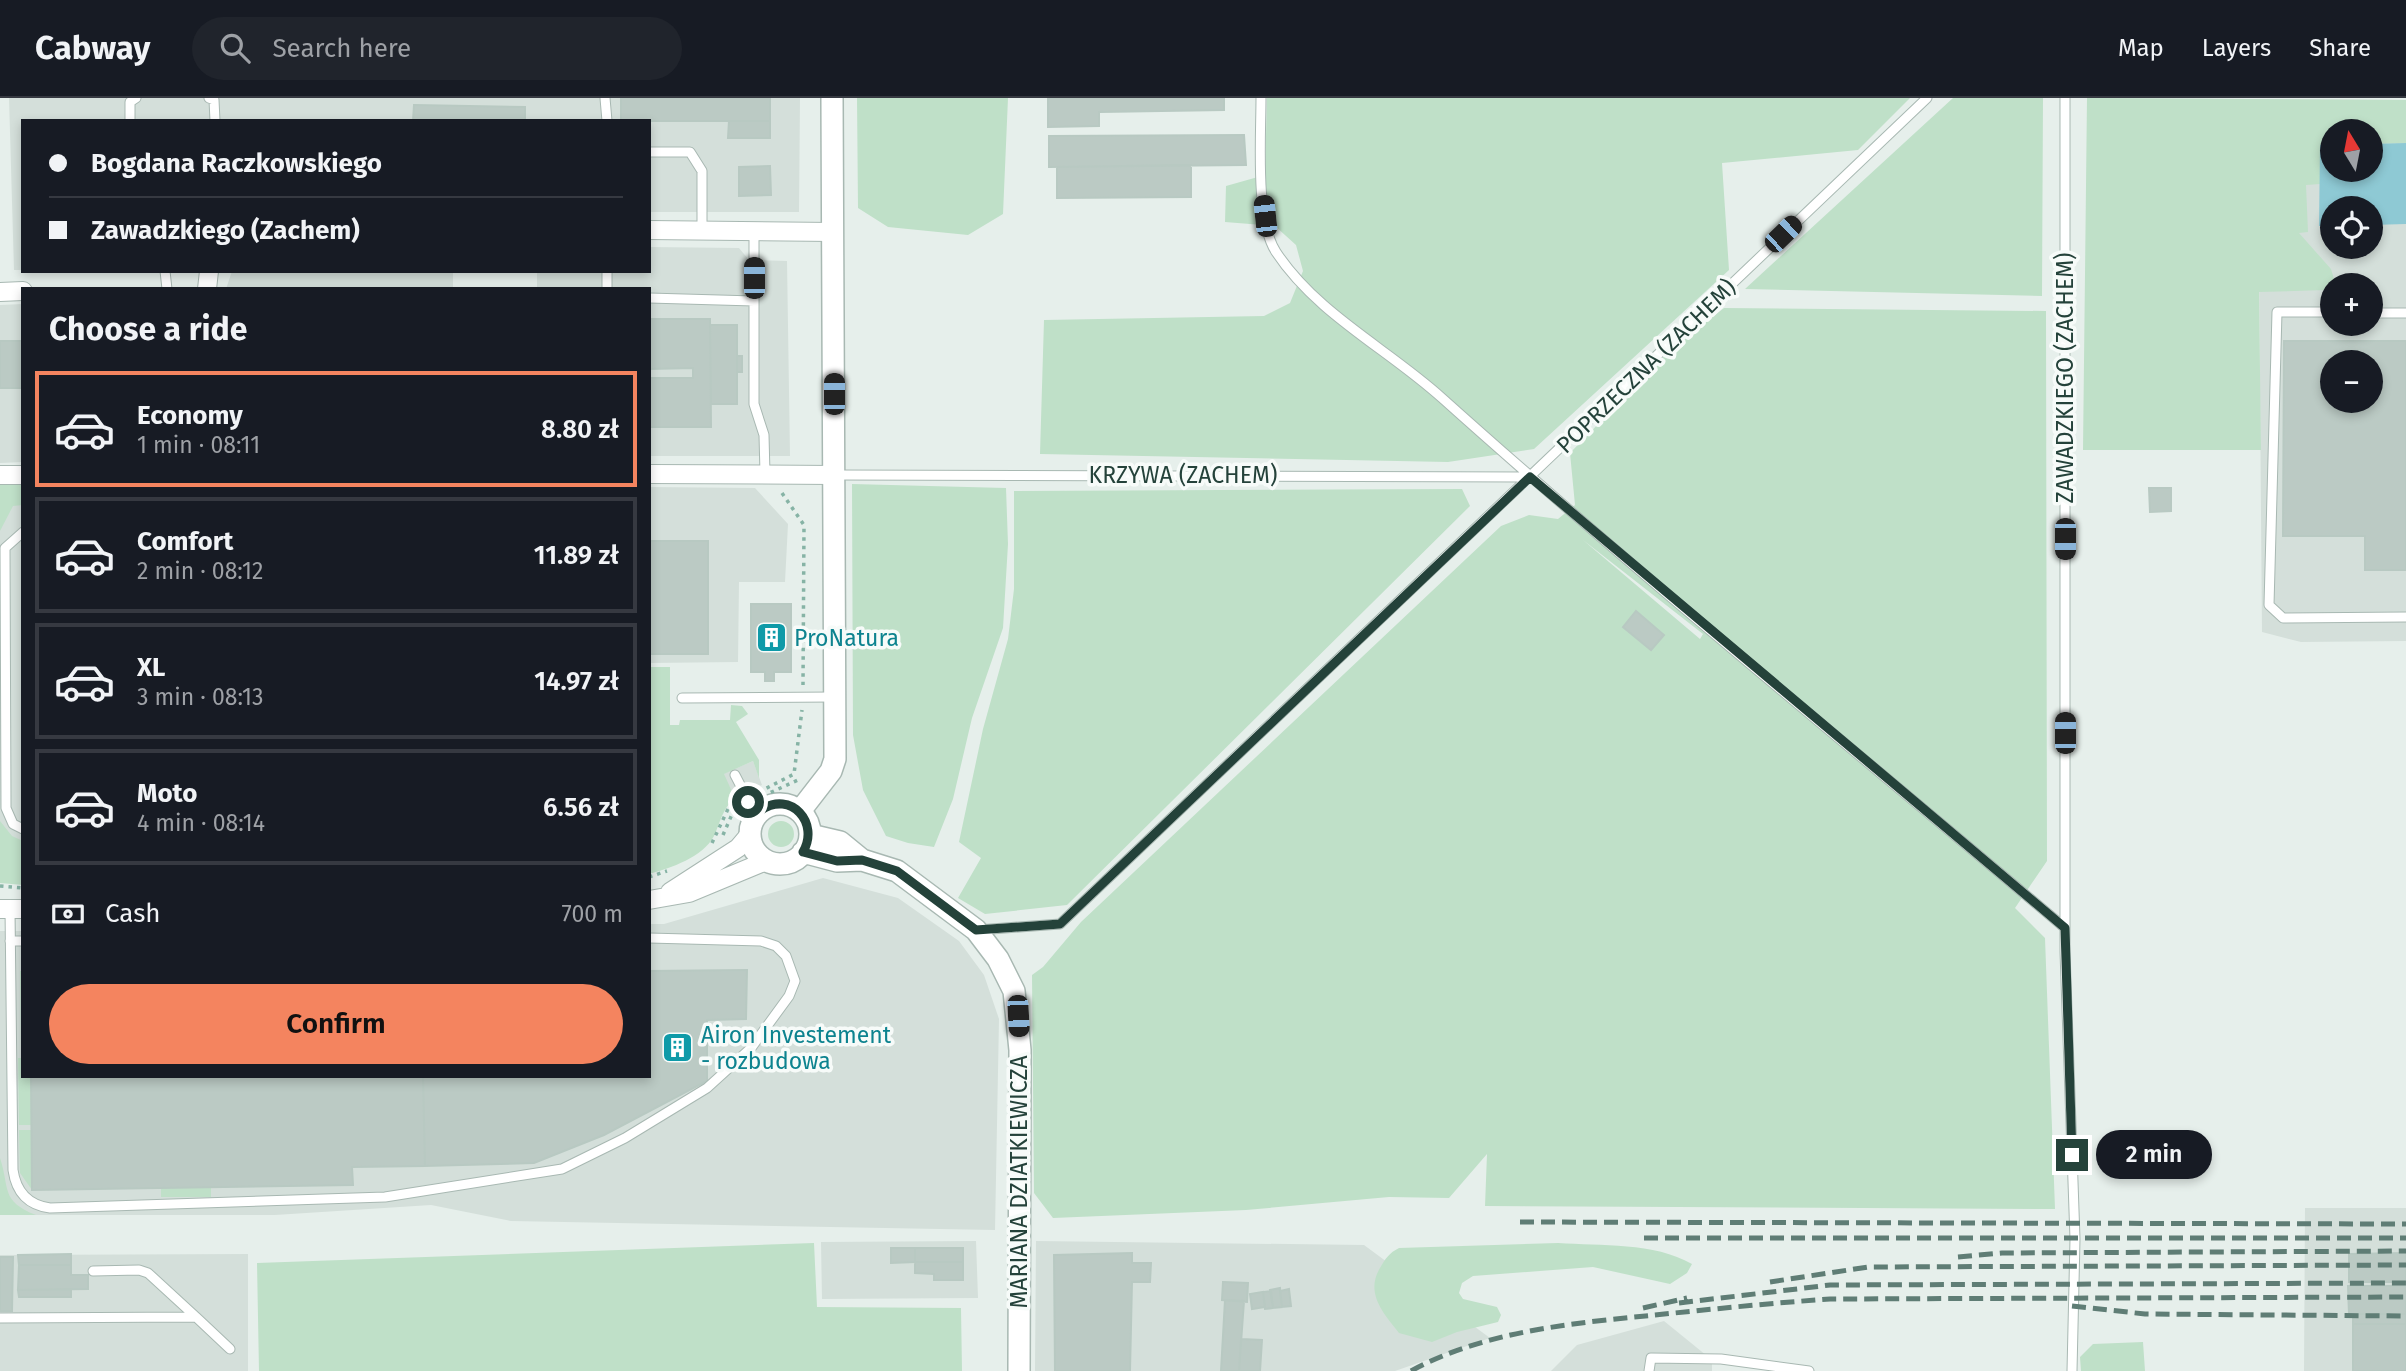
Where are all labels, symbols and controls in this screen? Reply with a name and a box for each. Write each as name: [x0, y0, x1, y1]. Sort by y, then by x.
search box: [192, 17, 682, 80]
text: Cabway: [35, 28, 150, 68]
icon: search: [216, 29, 254, 67]
text: Search here: [272, 33, 411, 64]
text: Map: [2118, 34, 2164, 62]
text: Layers: [2202, 34, 2271, 62]
text: Share: [2309, 34, 2371, 62]
north arrow: [2320, 119, 2384, 182]
map controls: [2320, 119, 2383, 413]
text: Bogdana Raczkowskiego: [91, 148, 382, 179]
car: [1253, 194, 1278, 238]
button: locate: [2320, 196, 2383, 259]
car: [1761, 212, 1806, 256]
text: Zawadzkiego (Zachem): [91, 215, 360, 246]
street label: ZAWADZKIEGO (ZACHEM): [2051, 252, 2079, 504]
car: [744, 257, 765, 299]
street label: POPRZECZNA (ZACHEM): [1550, 273, 1742, 459]
button: +: [2320, 273, 2383, 336]
text: Choose a ride: [49, 310, 247, 348]
button: −: [2320, 350, 2383, 413]
car: [824, 373, 845, 415]
icon: car: [53, 398, 116, 461]
text: Economy: [137, 400, 243, 431]
text: 8.80 zł: [541, 414, 619, 445]
text: 1 min · 08:11: [137, 431, 260, 459]
street label: KRZYWA (ZACHEM): [1089, 461, 1277, 489]
car: [2055, 518, 2076, 560]
icon: car: [53, 524, 116, 587]
text: Comfort: [137, 526, 233, 557]
text: 11.89 zł: [534, 540, 619, 571]
text: 2 min · 08:12: [137, 557, 263, 585]
building icon: ProNatura: [754, 621, 788, 655]
place label: ProNatura: [794, 624, 899, 652]
icon: car: [53, 650, 116, 713]
text: XL: [137, 652, 165, 683]
text: 14.97 zł: [534, 666, 619, 697]
text: 3 min · 08:13: [137, 683, 264, 711]
car: [2055, 712, 2076, 754]
icon: car: [53, 776, 116, 839]
text: Moto: [137, 778, 197, 809]
route start: [732, 786, 764, 818]
text: 6.56 zł: [543, 792, 619, 823]
text: 4 min · 08:14: [137, 809, 265, 837]
icon: cash: [49, 895, 87, 933]
text: Cash: [105, 898, 161, 929]
text: 700 m: [562, 900, 623, 928]
button: Confirm: [49, 984, 623, 1064]
car: [1007, 994, 1030, 1038]
place label: Airon Investement - rozbudowa: [701, 1021, 892, 1075]
building icon: Airon Investement - rozbudowa: [661, 1031, 695, 1065]
street label: MARIANA DZIATKIEWICZA: [1005, 1055, 1033, 1309]
callout: 2 min: [2096, 1130, 2212, 1180]
route end: [2056, 1139, 2088, 1171]
text: 2 min: [2126, 1140, 2182, 1168]

